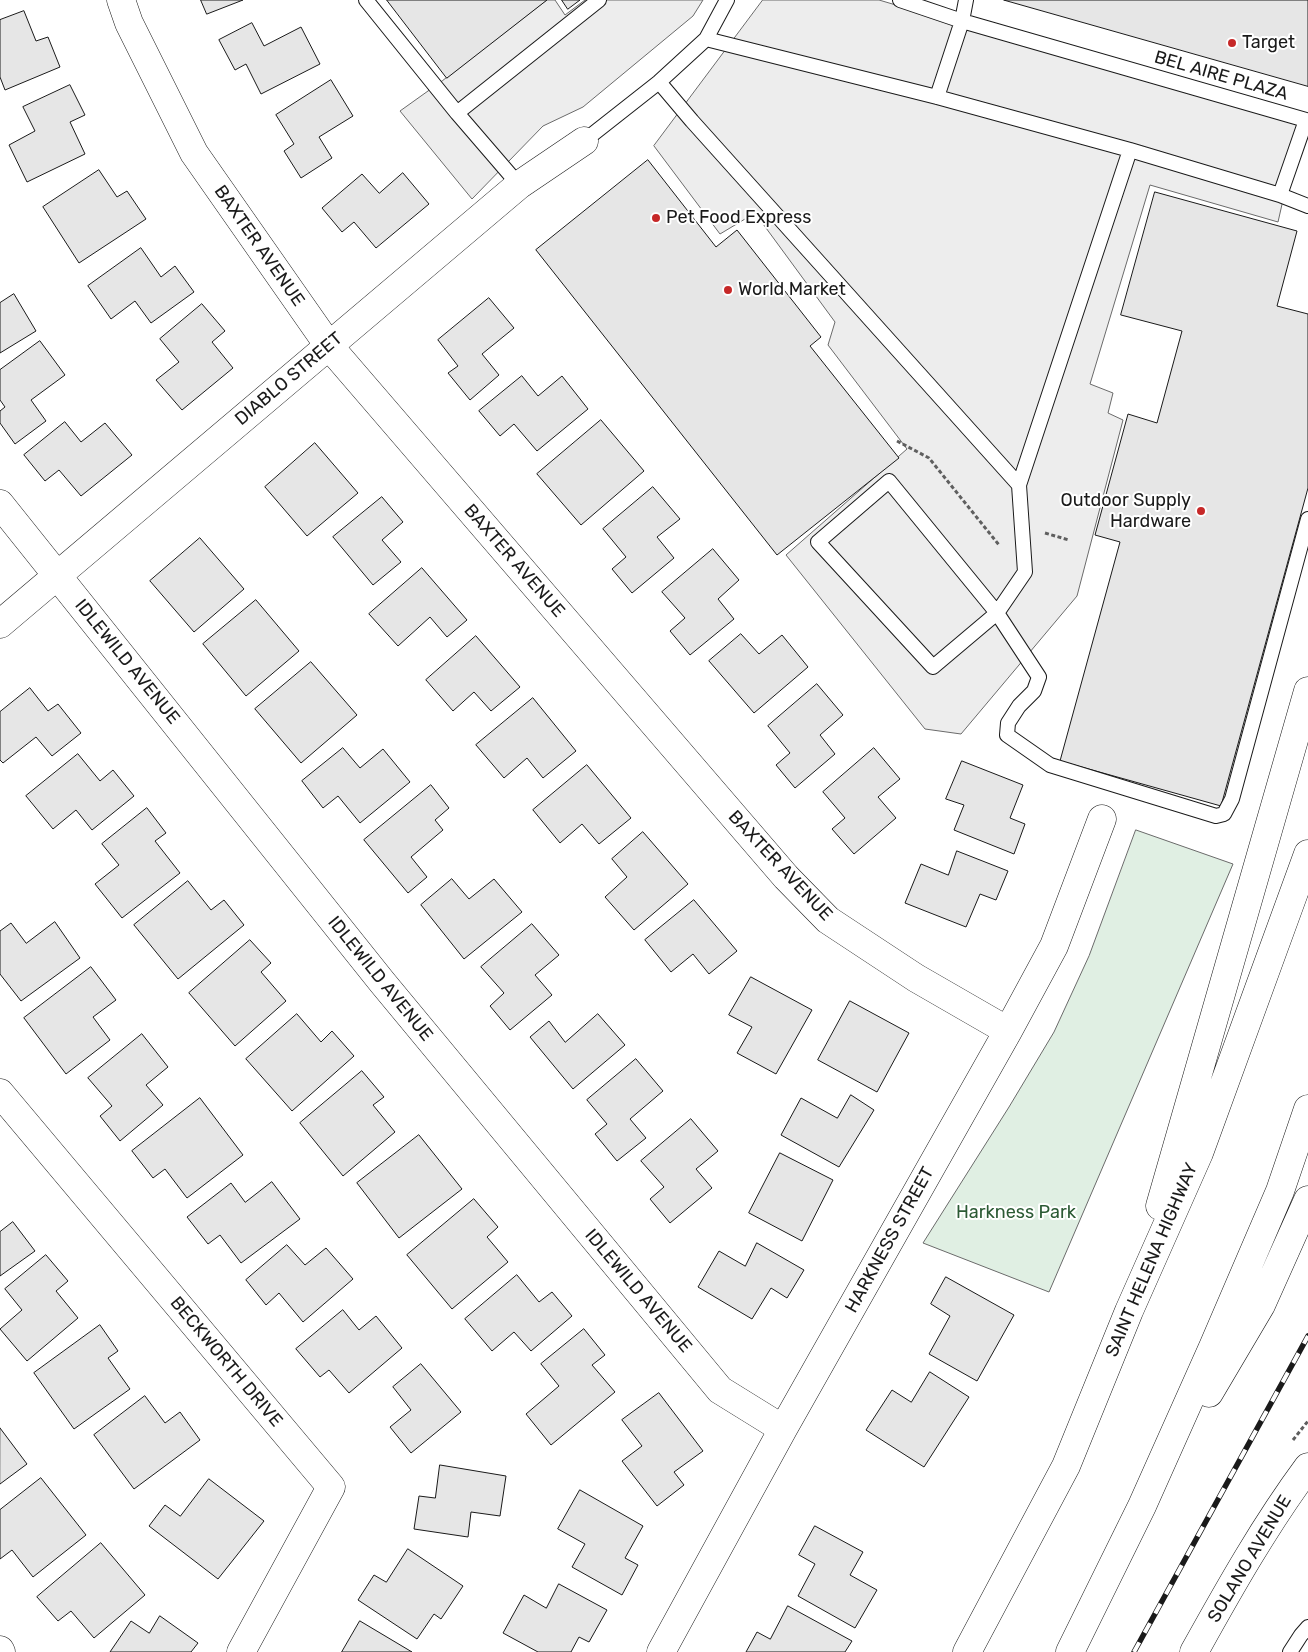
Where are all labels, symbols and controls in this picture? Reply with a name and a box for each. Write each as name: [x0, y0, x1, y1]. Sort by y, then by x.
place label: Target: [1242, 32, 1295, 54]
marker: Target: [1226, 37, 1238, 49]
street label: BEL AIRE PLAZA: [1152, 47, 1290, 105]
street label: BAXTER AVENUE: [209, 181, 309, 311]
place label: Pet Food Express: [666, 207, 811, 229]
marker: Pet Food Express: [650, 212, 662, 224]
place label: World Market: [738, 279, 846, 301]
marker: World Market: [722, 284, 734, 296]
street label: DIABLO STREET: [231, 328, 347, 430]
place label: Outdoor Supply Hardware: [1061, 490, 1191, 532]
street label: BAXTER AVENUE: [459, 500, 569, 622]
marker: Outdoor Supply Hardware: [1195, 505, 1207, 517]
street label: IDLEWILD AVENUE: [70, 595, 184, 729]
street label: BAXTER AVENUE: [723, 806, 837, 926]
street label: IDLEWILD AVENUE: [323, 912, 437, 1046]
street label: SAINT HELENA HIGHWAY: [1101, 1160, 1203, 1360]
street label: HARKNESS STREET: [841, 1163, 939, 1317]
park label: Harkness Park: [956, 1202, 1076, 1224]
street label: IDLEWILD AVENUE: [580, 1225, 696, 1357]
street label: BECKWORTH DRIVE: [165, 1293, 287, 1431]
street label: SOLANO AVENUE: [1204, 1491, 1296, 1627]

